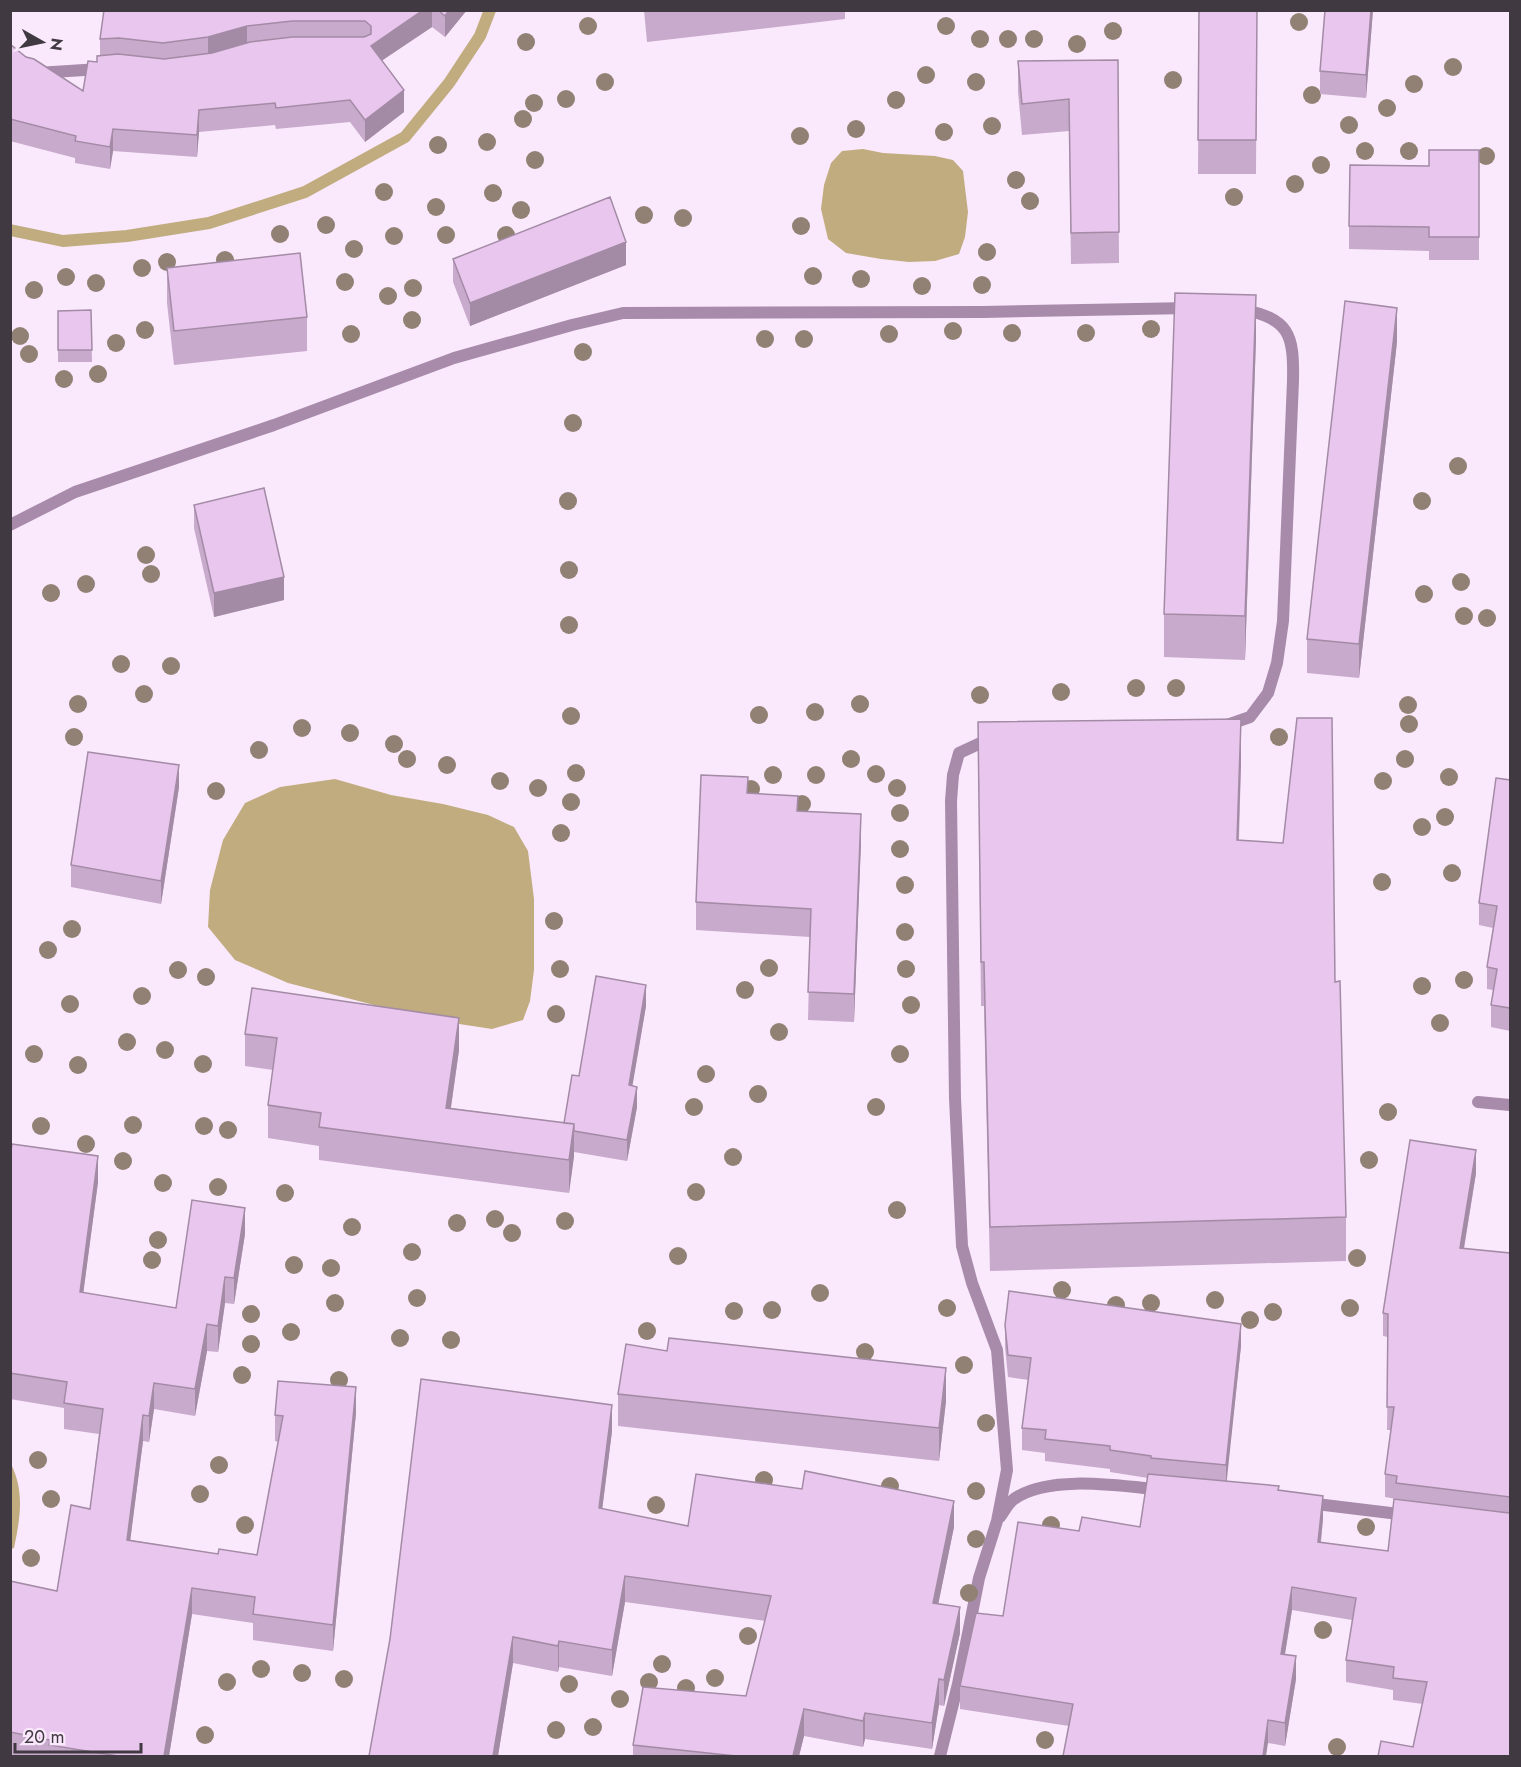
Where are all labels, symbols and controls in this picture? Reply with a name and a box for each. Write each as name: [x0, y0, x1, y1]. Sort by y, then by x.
north arrow: [12, 12, 72, 72]
text: N: [44, 36, 69, 52]
scale bar: [15, 1716, 141, 1754]
text: 20 m: [24, 1724, 64, 1750]

